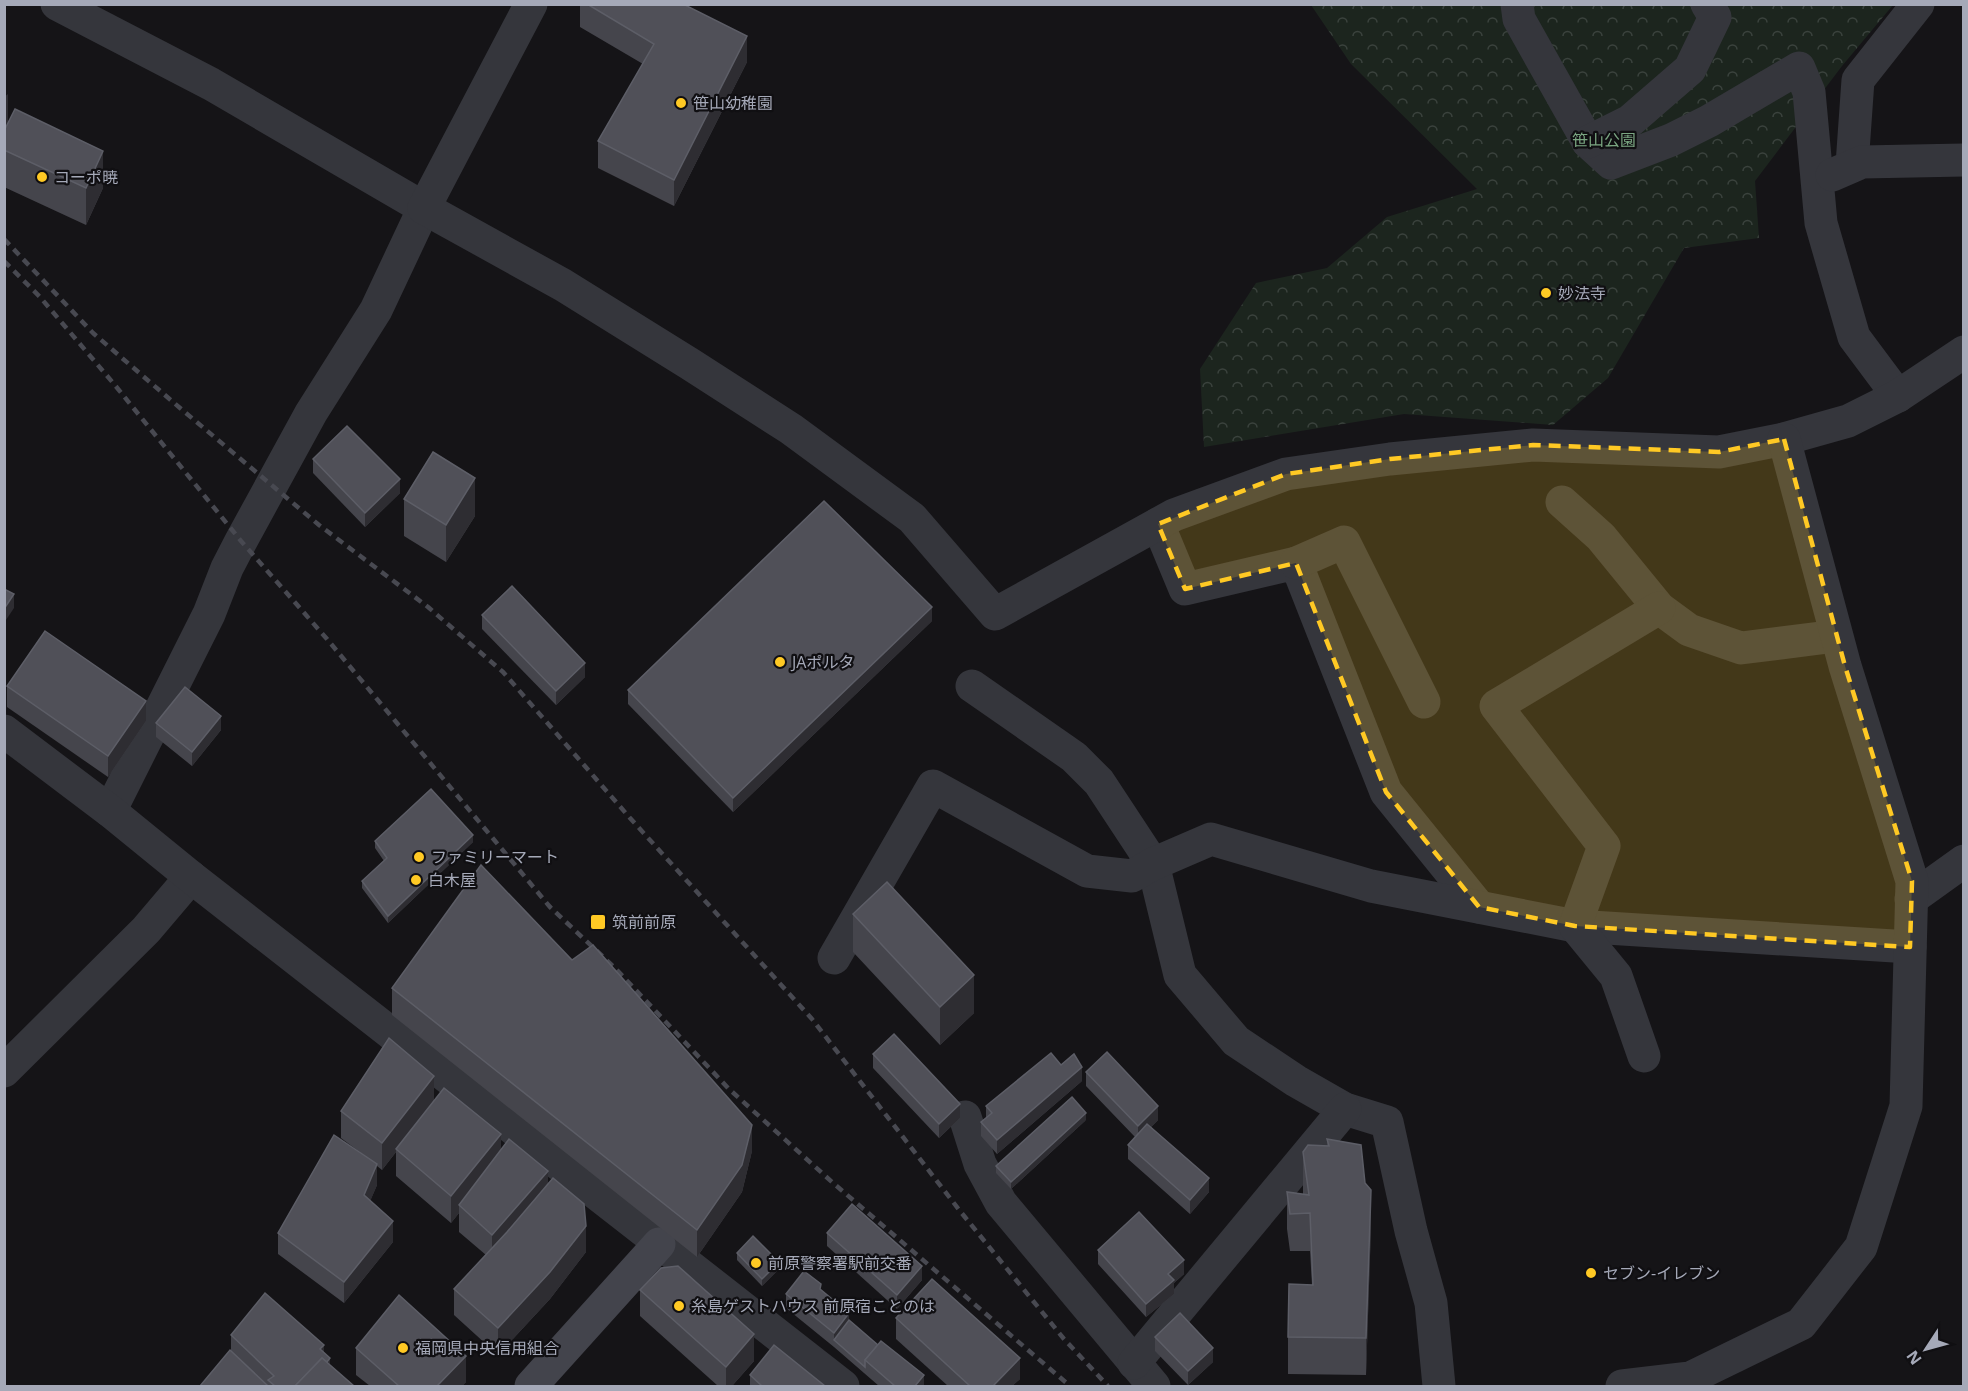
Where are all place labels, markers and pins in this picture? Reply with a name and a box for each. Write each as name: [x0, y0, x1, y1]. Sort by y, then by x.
place label: 笹山幼稚園: [693, 92, 773, 114]
marker: 笹山幼稚園: [674, 96, 688, 110]
place label: コーポ暁: [54, 166, 118, 188]
marker: コーポ暁: [35, 170, 49, 184]
place label: 妙法寺: [1558, 282, 1606, 304]
marker: 妙法寺: [1539, 286, 1553, 300]
place label: JAポルタ: [790, 651, 854, 673]
marker: JAポルタ: [773, 655, 787, 669]
place label: ファミリーマート: [431, 846, 559, 868]
marker: ファミリーマート: [412, 850, 426, 864]
place label: 白木屋: [428, 869, 476, 891]
marker: 白木屋: [409, 873, 423, 887]
place label: 筑前前原: [612, 911, 676, 933]
marker: 筑前前原: [589, 913, 607, 931]
place label: 前原警察署駅前交番: [768, 1252, 912, 1274]
marker: 前原警察署駅前交番: [749, 1256, 763, 1270]
place label: セブン-イレブン: [1603, 1262, 1720, 1284]
marker: セブン-イレブン: [1584, 1266, 1598, 1280]
place label: 糸島ゲストハウス 前原宿ことのは: [691, 1295, 935, 1317]
marker: 糸島ゲストハウス 前原宿ことのは: [672, 1299, 686, 1313]
place label: 福岡県中央信用組合: [415, 1337, 559, 1359]
marker: 福岡県中央信用組合: [396, 1341, 410, 1355]

